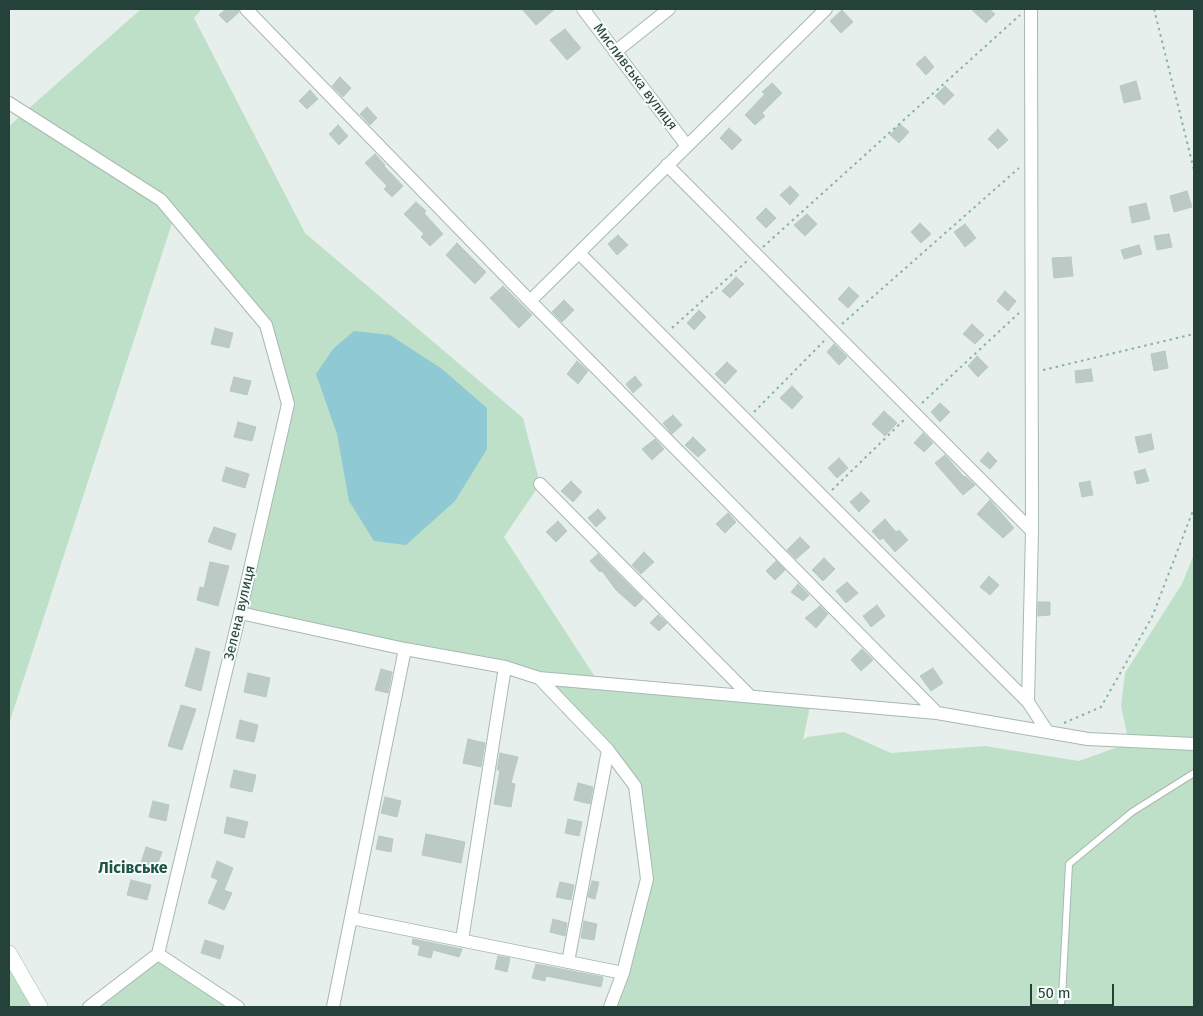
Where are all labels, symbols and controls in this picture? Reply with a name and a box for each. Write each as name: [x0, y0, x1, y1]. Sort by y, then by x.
street label: Мисливська вулиця: [589, 20, 681, 134]
street label: Зелена вулиця: [221, 564, 259, 662]
district label: Лісівське: [98, 859, 168, 879]
scale bar: [1033, 974, 1117, 1006]
text: 50 m: [1038, 984, 1071, 1002]

